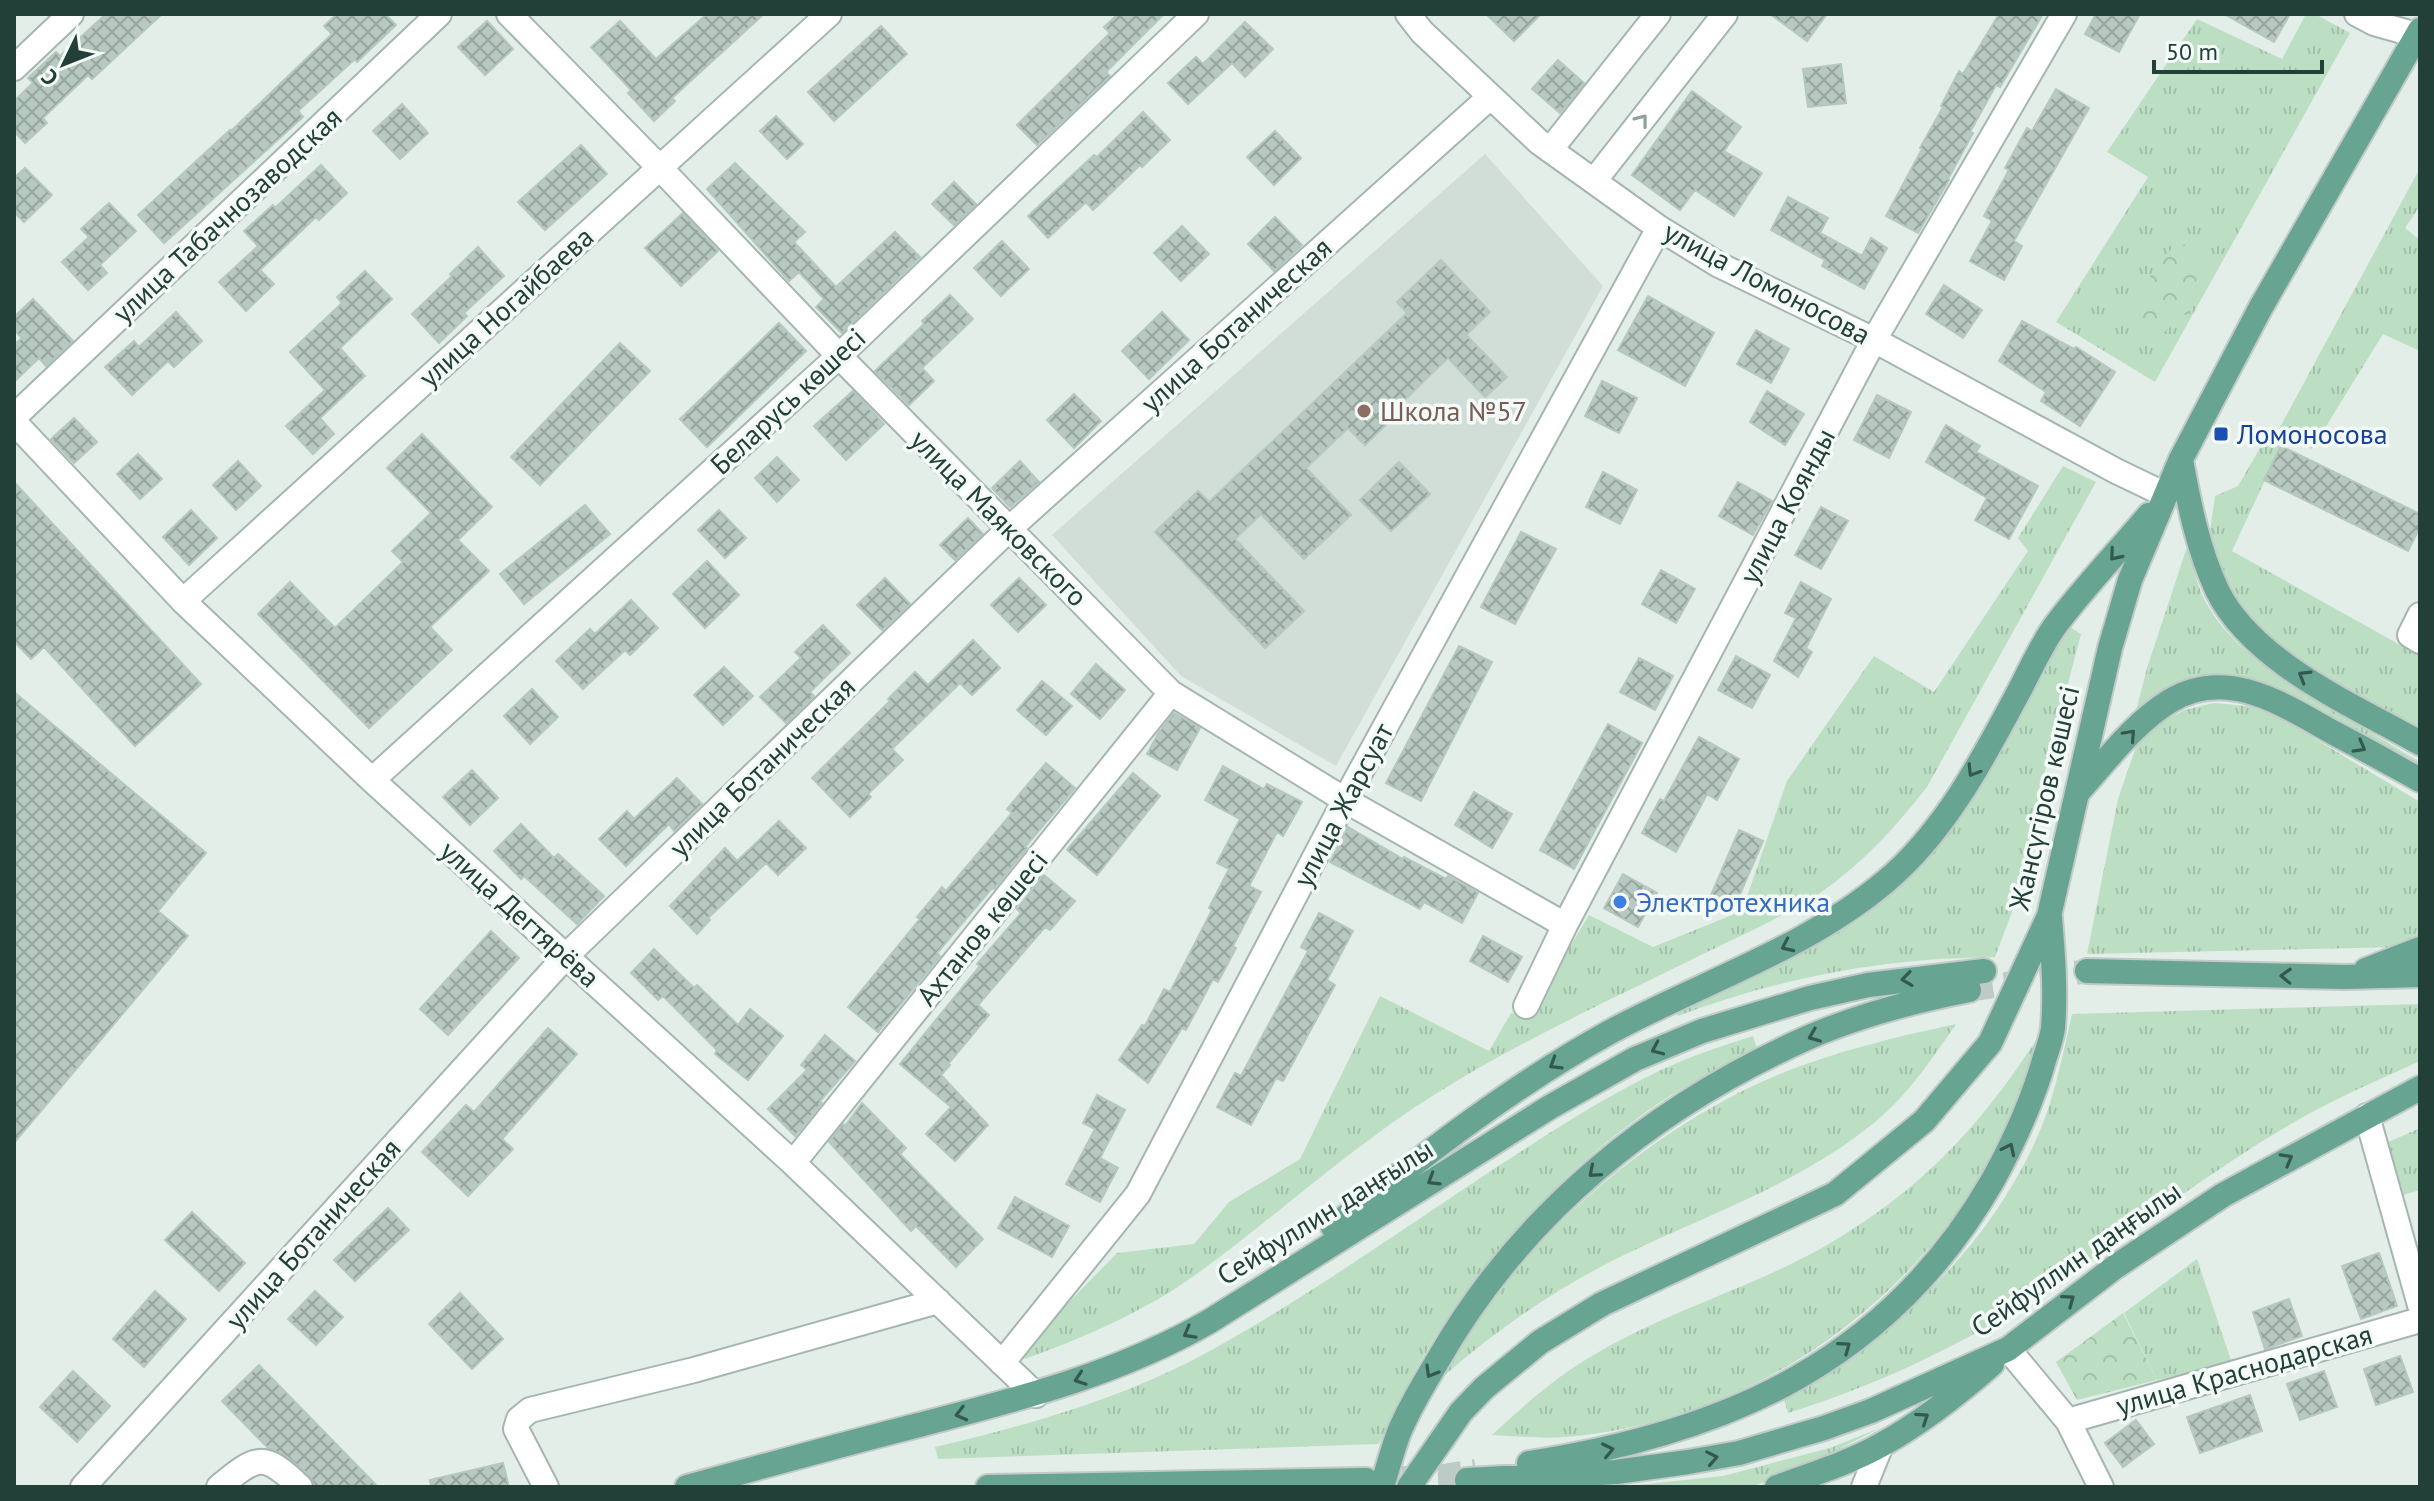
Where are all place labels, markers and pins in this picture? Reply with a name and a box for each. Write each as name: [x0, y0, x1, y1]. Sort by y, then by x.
place label: Школа №57: [1380, 392, 1527, 429]
marker: Школа №57: [1355, 402, 1373, 420]
place label: Ломоносова: [2236, 415, 2388, 452]
marker: Ломоносова: [2212, 425, 2230, 443]
place label: Электротехника: [1636, 883, 1830, 920]
marker: Электротехника: [1611, 893, 1629, 911]

